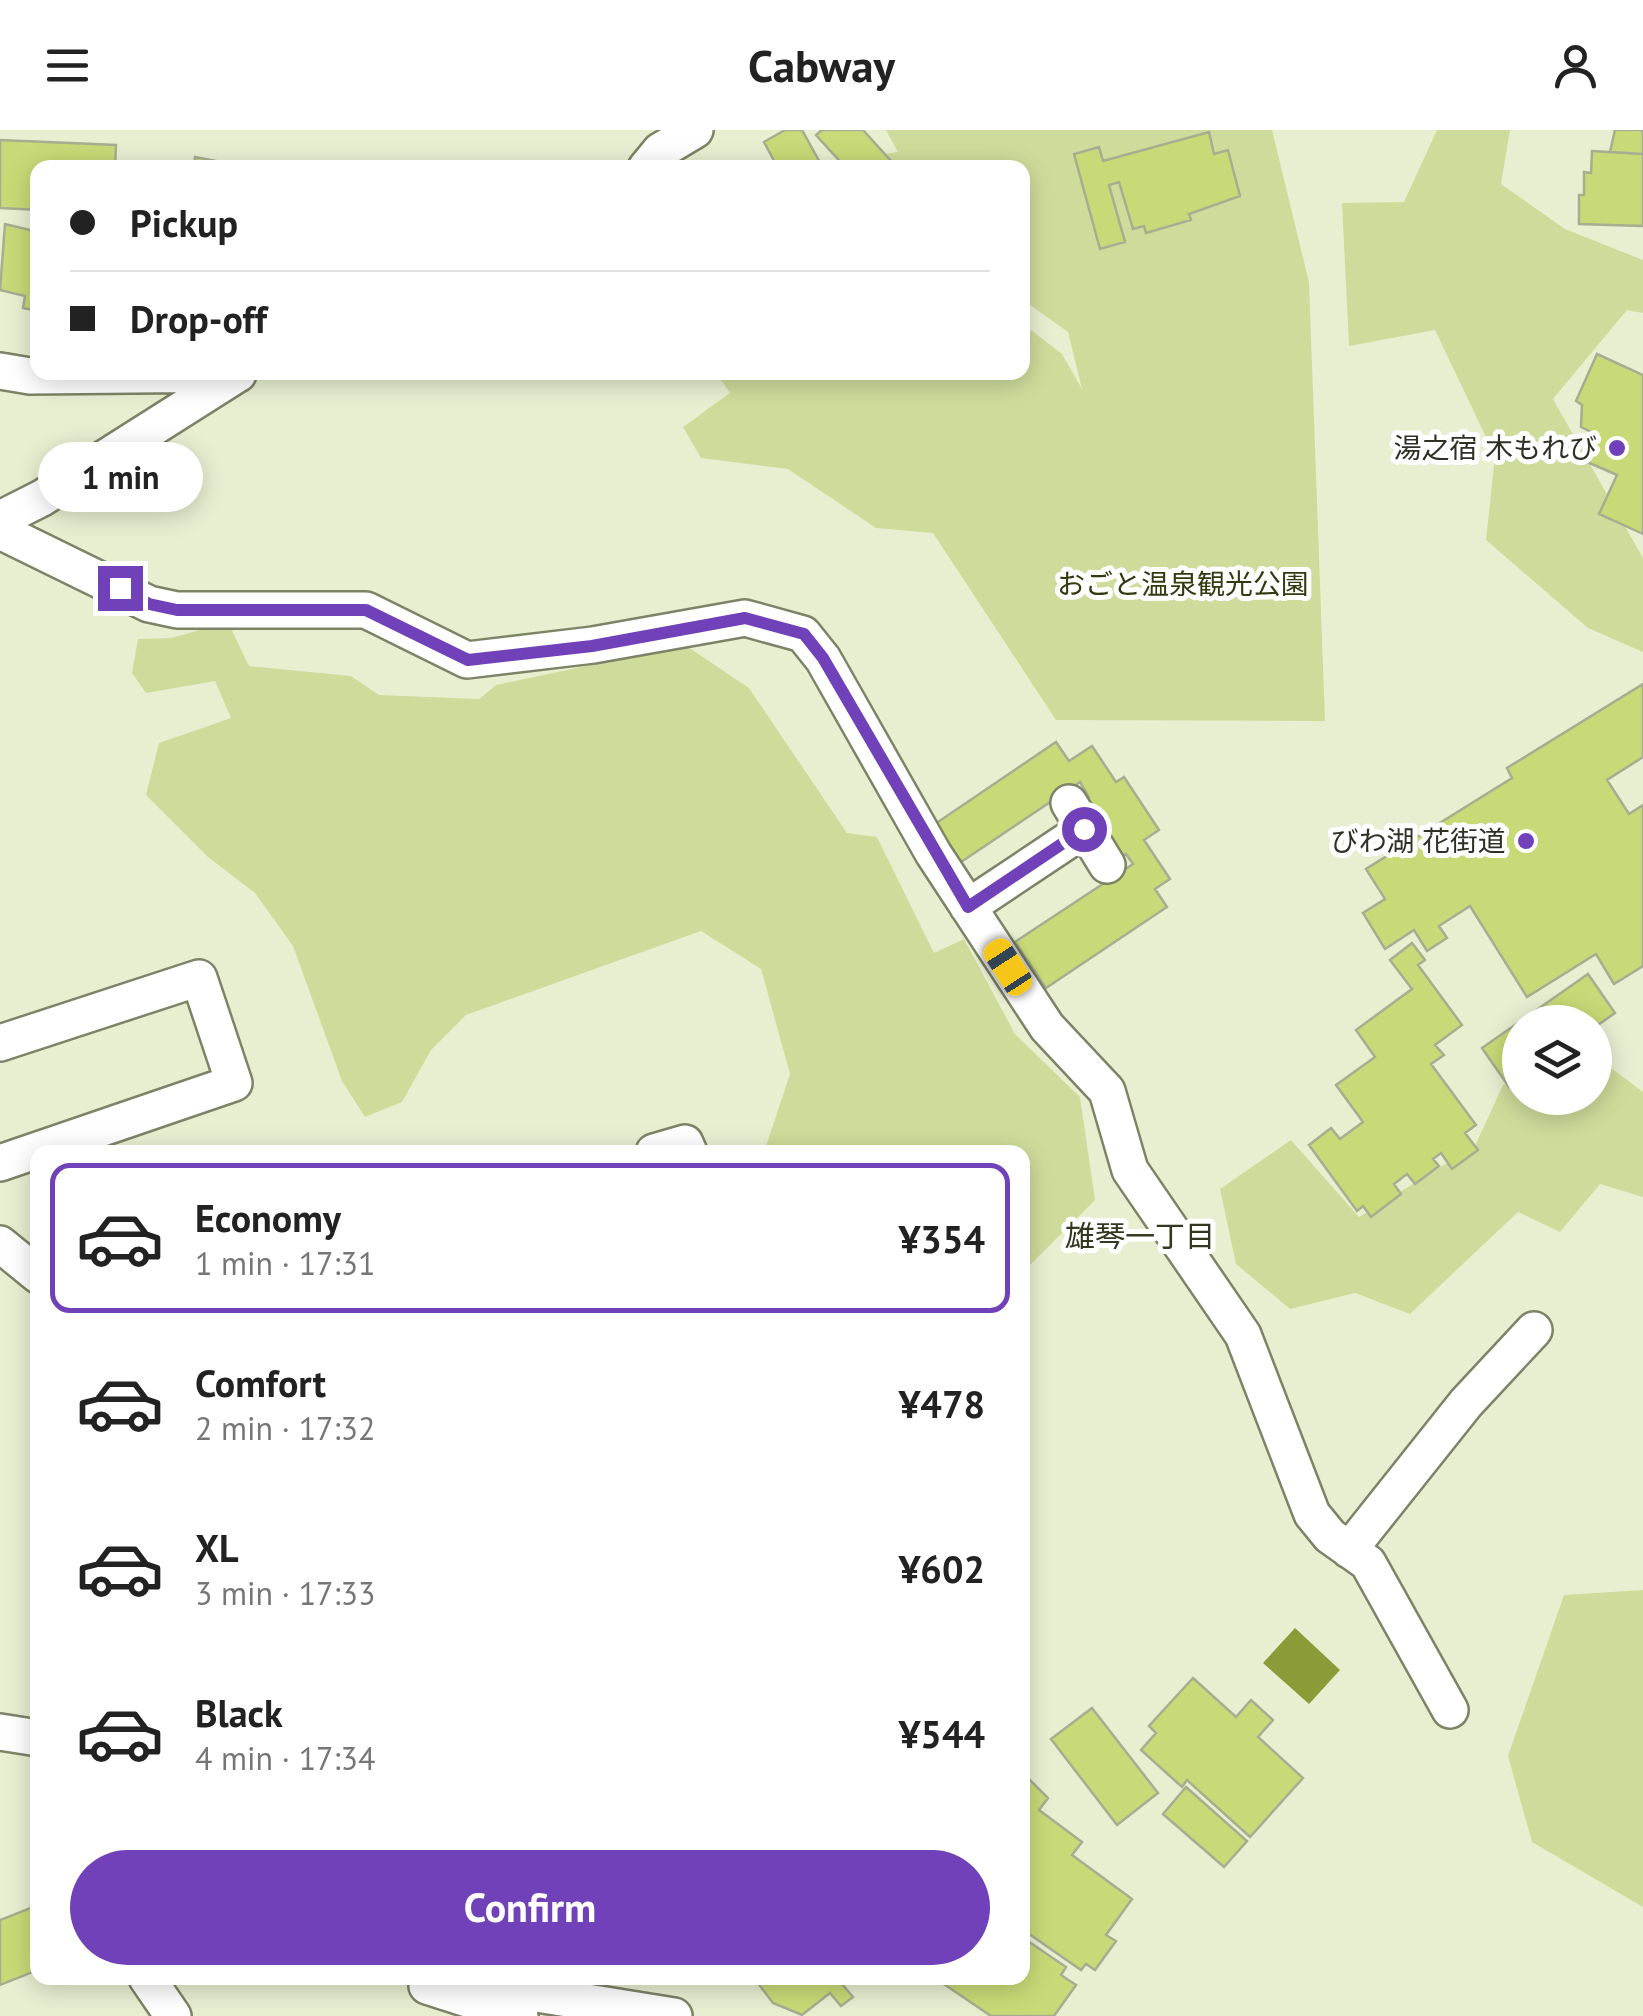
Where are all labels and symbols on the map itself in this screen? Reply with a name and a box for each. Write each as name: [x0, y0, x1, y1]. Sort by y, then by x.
place label: 湯之宿 木もれび: [1394, 429, 1597, 466]
marker: 湯之宿 木もれび: [1606, 437, 1628, 459]
callout: 1 min: [38, 443, 202, 513]
park label: おごと温泉観光公園: [1057, 565, 1309, 602]
route end: [98, 566, 143, 611]
route start: [1062, 807, 1107, 852]
place label: びわ湖 花街道: [1331, 822, 1506, 859]
marker: びわ湖 花街道: [1515, 830, 1537, 852]
car: [979, 934, 1037, 1000]
district label: 雄琴一丁目: [1065, 1216, 1215, 1255]

